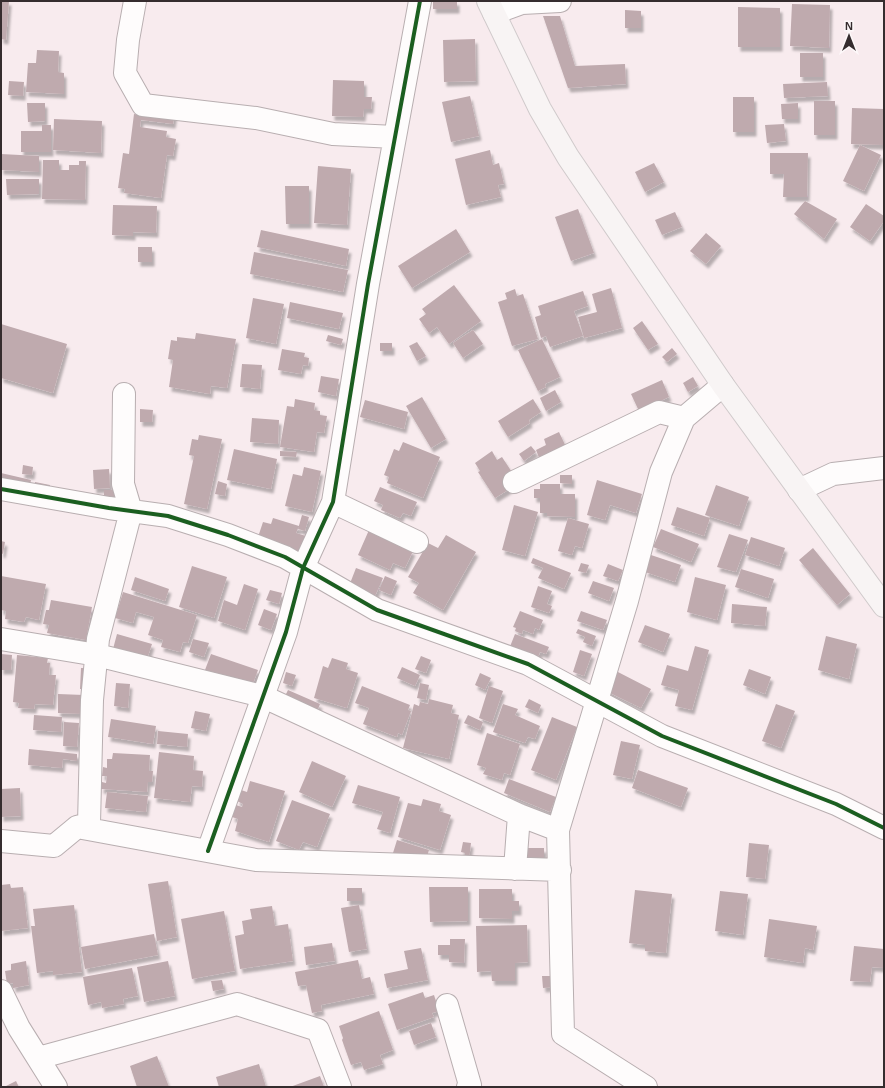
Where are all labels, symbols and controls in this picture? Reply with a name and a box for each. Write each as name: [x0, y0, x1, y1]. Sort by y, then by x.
north arrow: [829, 16, 869, 56]
text: N: [845, 20, 853, 32]

